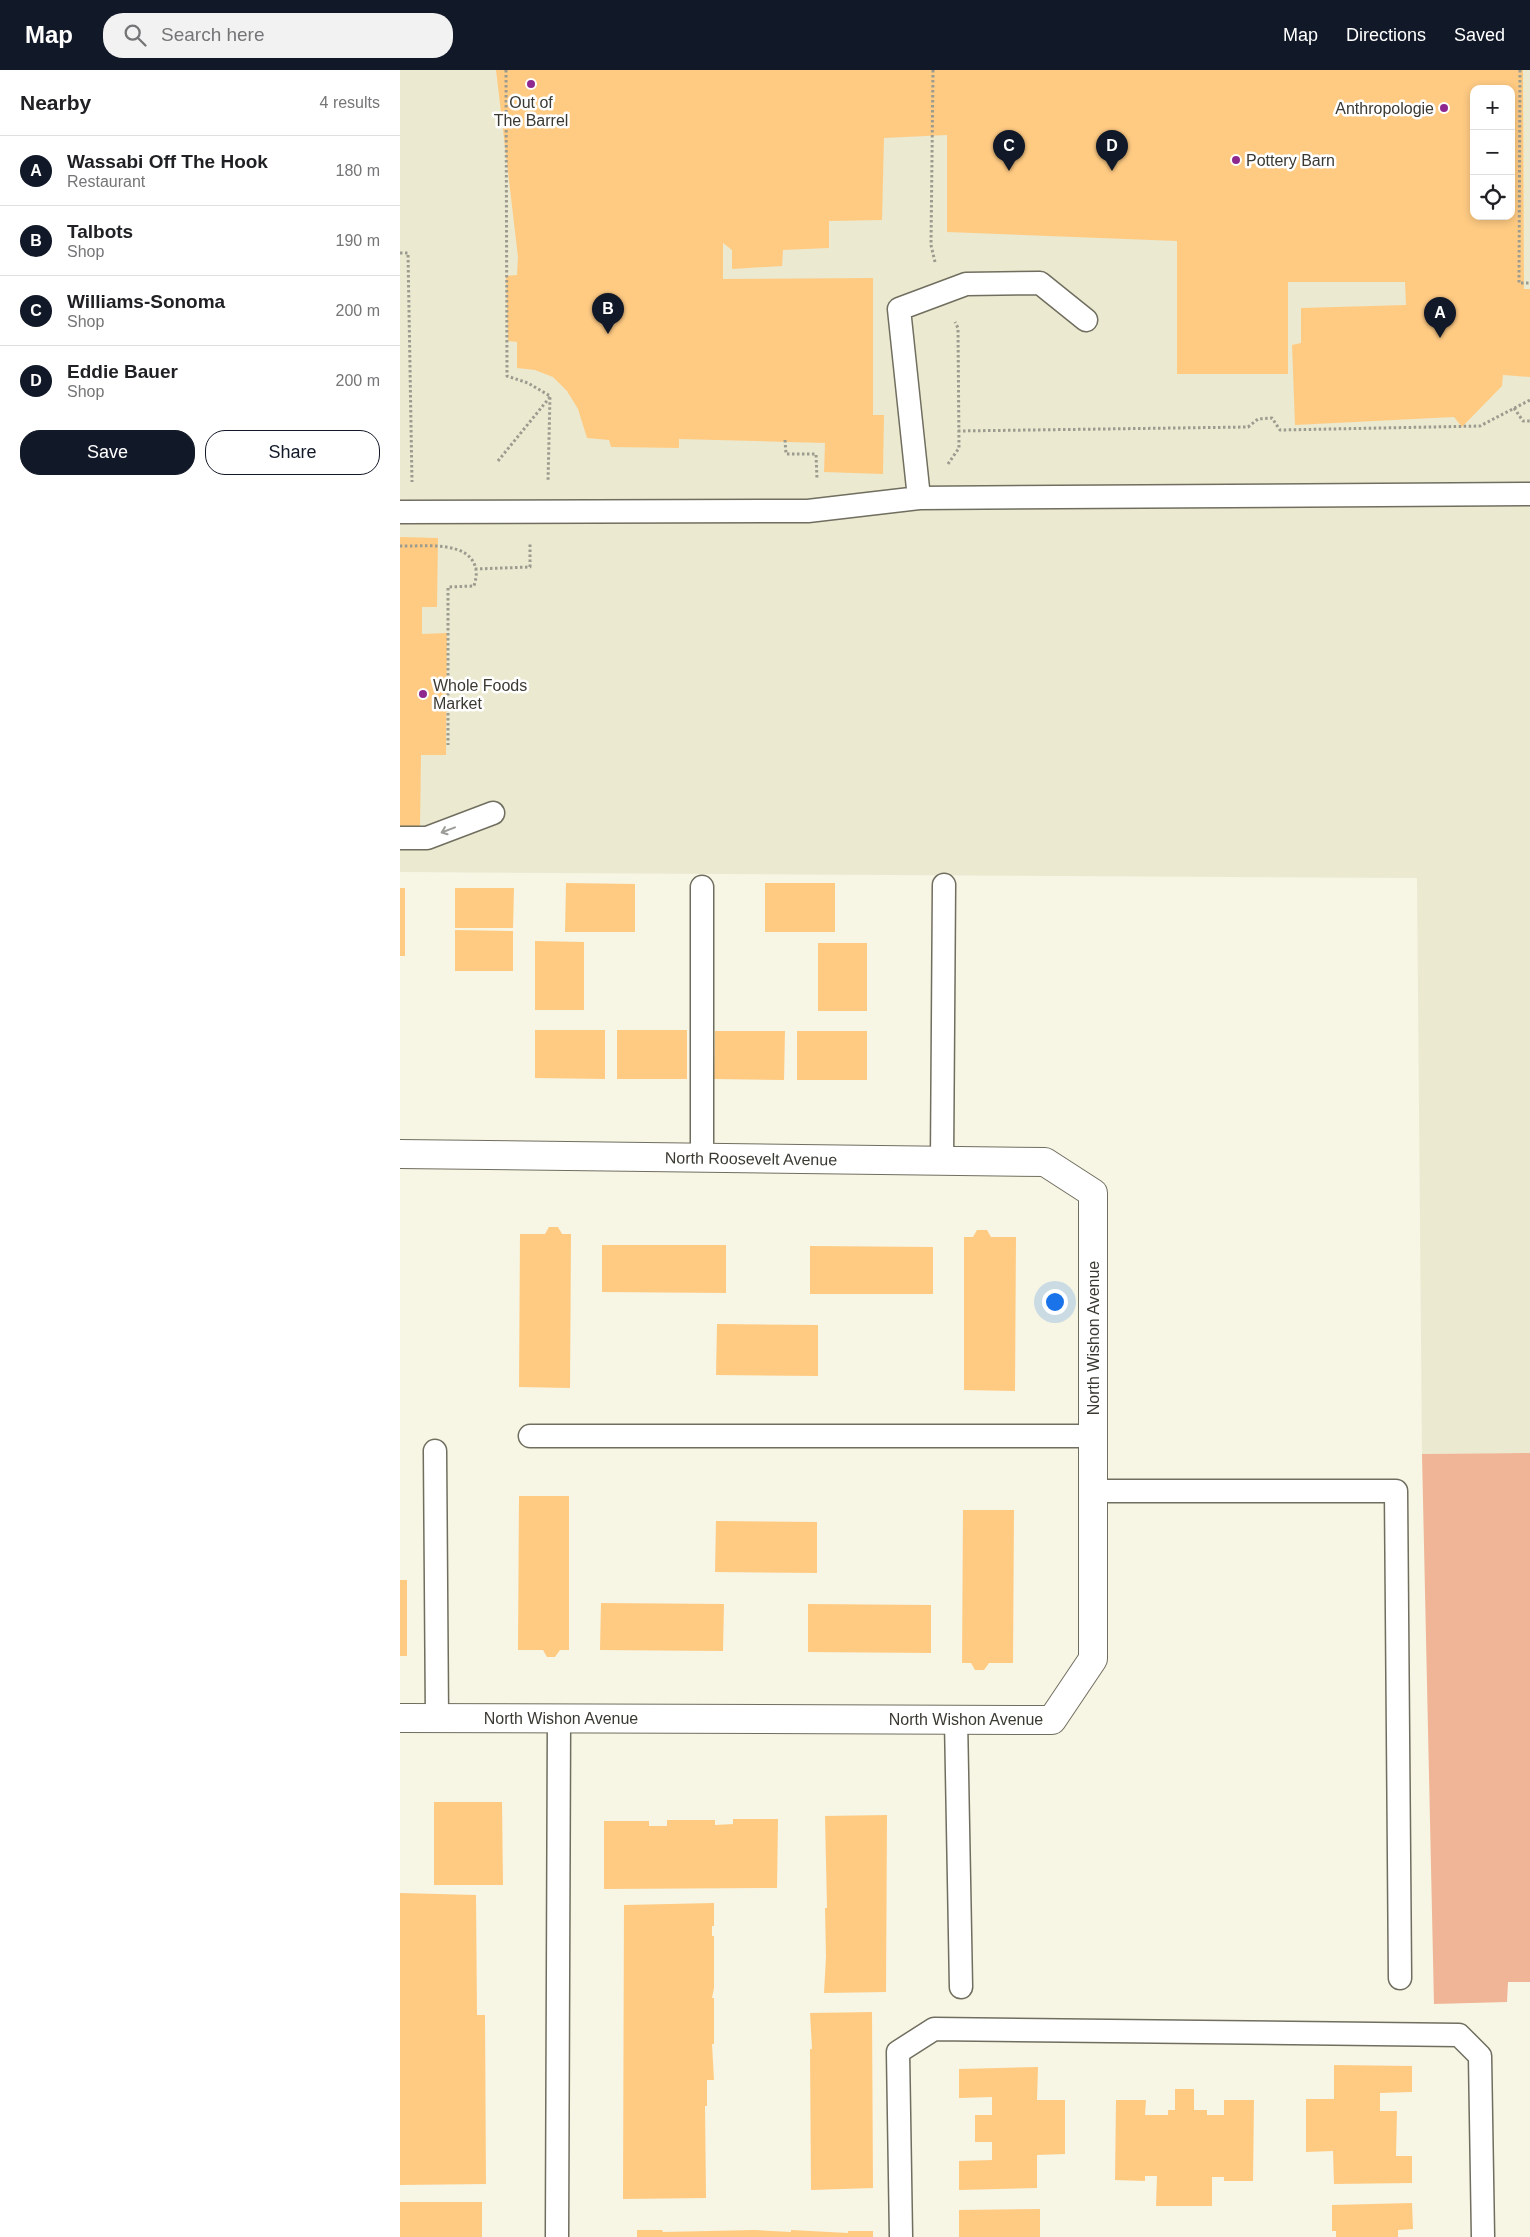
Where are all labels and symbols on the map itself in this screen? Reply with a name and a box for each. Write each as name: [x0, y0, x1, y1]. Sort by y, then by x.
marker: Out of The Barrel: [525, 78, 537, 90]
place label: Out of The Barrel: [494, 94, 568, 129]
place label: Anthropologie: [1335, 100, 1434, 117]
marker: Anthropologie: [1438, 102, 1450, 114]
pin: C: [993, 130, 1025, 171]
pin: D: [1096, 130, 1128, 171]
place label: Pottery Barn: [1246, 152, 1335, 169]
marker: Pottery Barn: [1230, 154, 1242, 166]
pin: B: [592, 293, 624, 334]
pin: A: [1424, 297, 1456, 338]
place label: Whole Foods Market: [433, 677, 527, 712]
marker: Whole Foods Market: [417, 688, 429, 700]
one-way arrow: [440, 826, 456, 835]
street label: North Roosevelt Avenue: [665, 1149, 837, 1168]
street label: North Wishon Avenue: [1085, 1261, 1102, 1415]
your location: [1042, 1289, 1068, 1315]
street label: North Wishon Avenue: [484, 1710, 638, 1727]
street label: North Wishon Avenue: [889, 1711, 1043, 1728]

